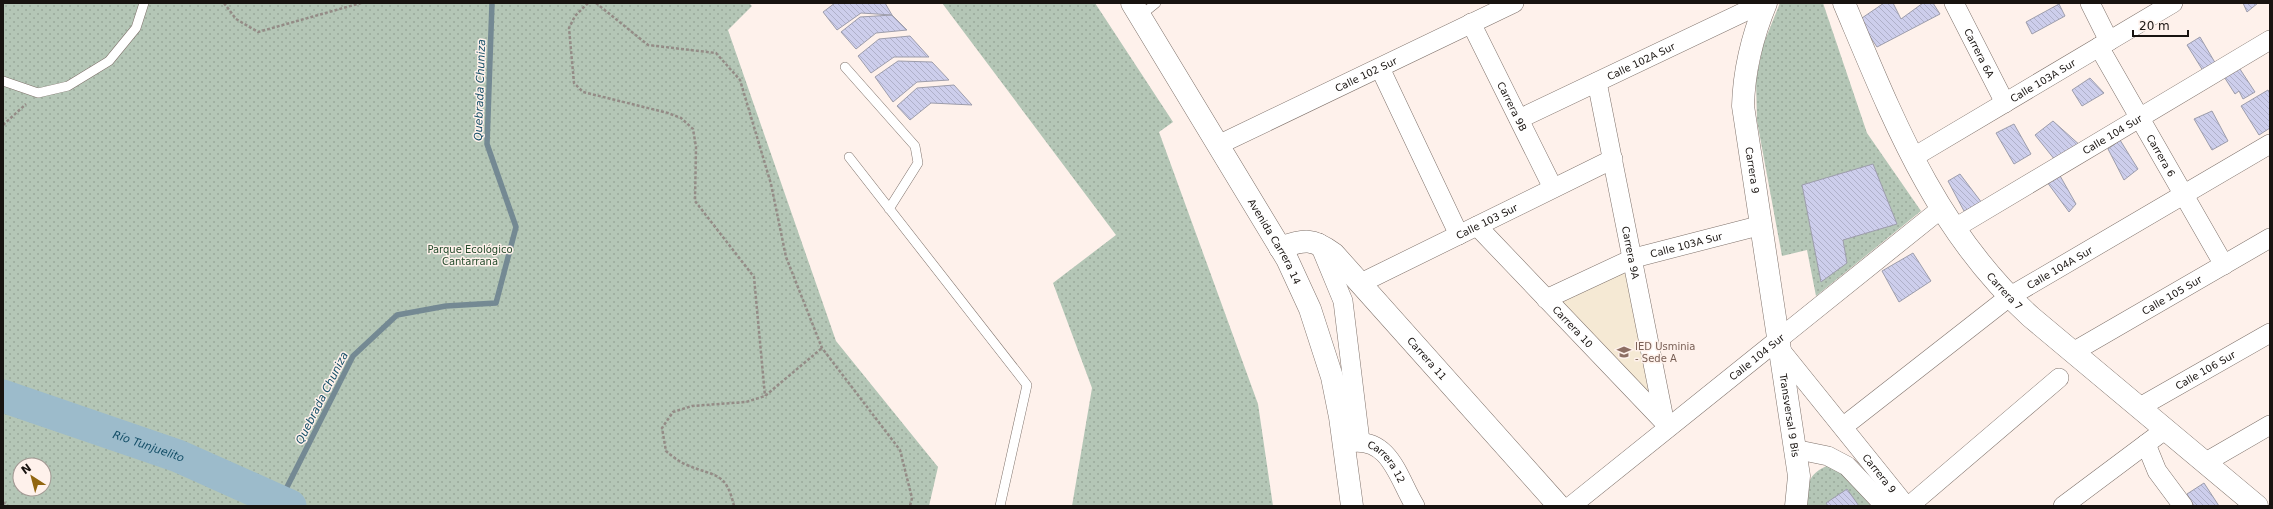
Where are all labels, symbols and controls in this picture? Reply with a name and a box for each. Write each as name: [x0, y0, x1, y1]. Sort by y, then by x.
scale bar: [2133, 12, 2188, 38]
text: 20 m: [2139, 19, 2170, 33]
street label: Carrera 6A: [1962, 26, 1997, 79]
water label: Quebrada Chuniza: [472, 39, 488, 141]
street label: Calle 102A Sur: [1605, 40, 1677, 82]
street label: Calle 102 Sur: [1333, 54, 1399, 94]
street label: Calle 103A Sur: [2008, 56, 2078, 104]
street label: Carrera 9B: [1495, 80, 1529, 133]
street label: Calle 104 Sur: [2080, 112, 2145, 156]
street label: Carrera 6: [2145, 132, 2178, 179]
street label: Carrera 9: [1744, 146, 1762, 194]
street label: Avenida Carrera 14: [1246, 197, 1303, 286]
street label: Calle 103 Sur: [1454, 201, 1520, 241]
street label: Carrera 9A: [1620, 225, 1642, 280]
street label: Calle 103A Sur: [1649, 230, 1724, 259]
street label: Calle 104A Sur: [2025, 243, 2095, 291]
park label: Parque Ecológico Cantarrana: [427, 244, 513, 267]
street label: Carrera 7: [1985, 270, 2025, 312]
street label: Calle 105 Sur: [2140, 273, 2204, 316]
street label: Carrera 10: [1551, 303, 1595, 350]
street label: Calle 104 Sur: [1727, 331, 1787, 382]
street label: Carrera 11: [1405, 335, 1449, 382]
place label: IED Usminia - Sede A: [1635, 341, 1695, 364]
school or university icon: IED Usminia - Sede A: [1616, 344, 1632, 360]
street label: Calle 106 Sur: [2173, 348, 2238, 391]
water label: Quebrada Chuniza: [293, 349, 351, 446]
street label: Transversal 9 Bis: [1778, 372, 1802, 458]
water label: Río Tunjuelito: [111, 428, 187, 465]
street label: Carrera 12: [1366, 438, 1408, 485]
street label: Carrera 9: [1861, 451, 1899, 495]
north arrow: [12, 457, 52, 497]
text: N: [19, 461, 34, 477]

